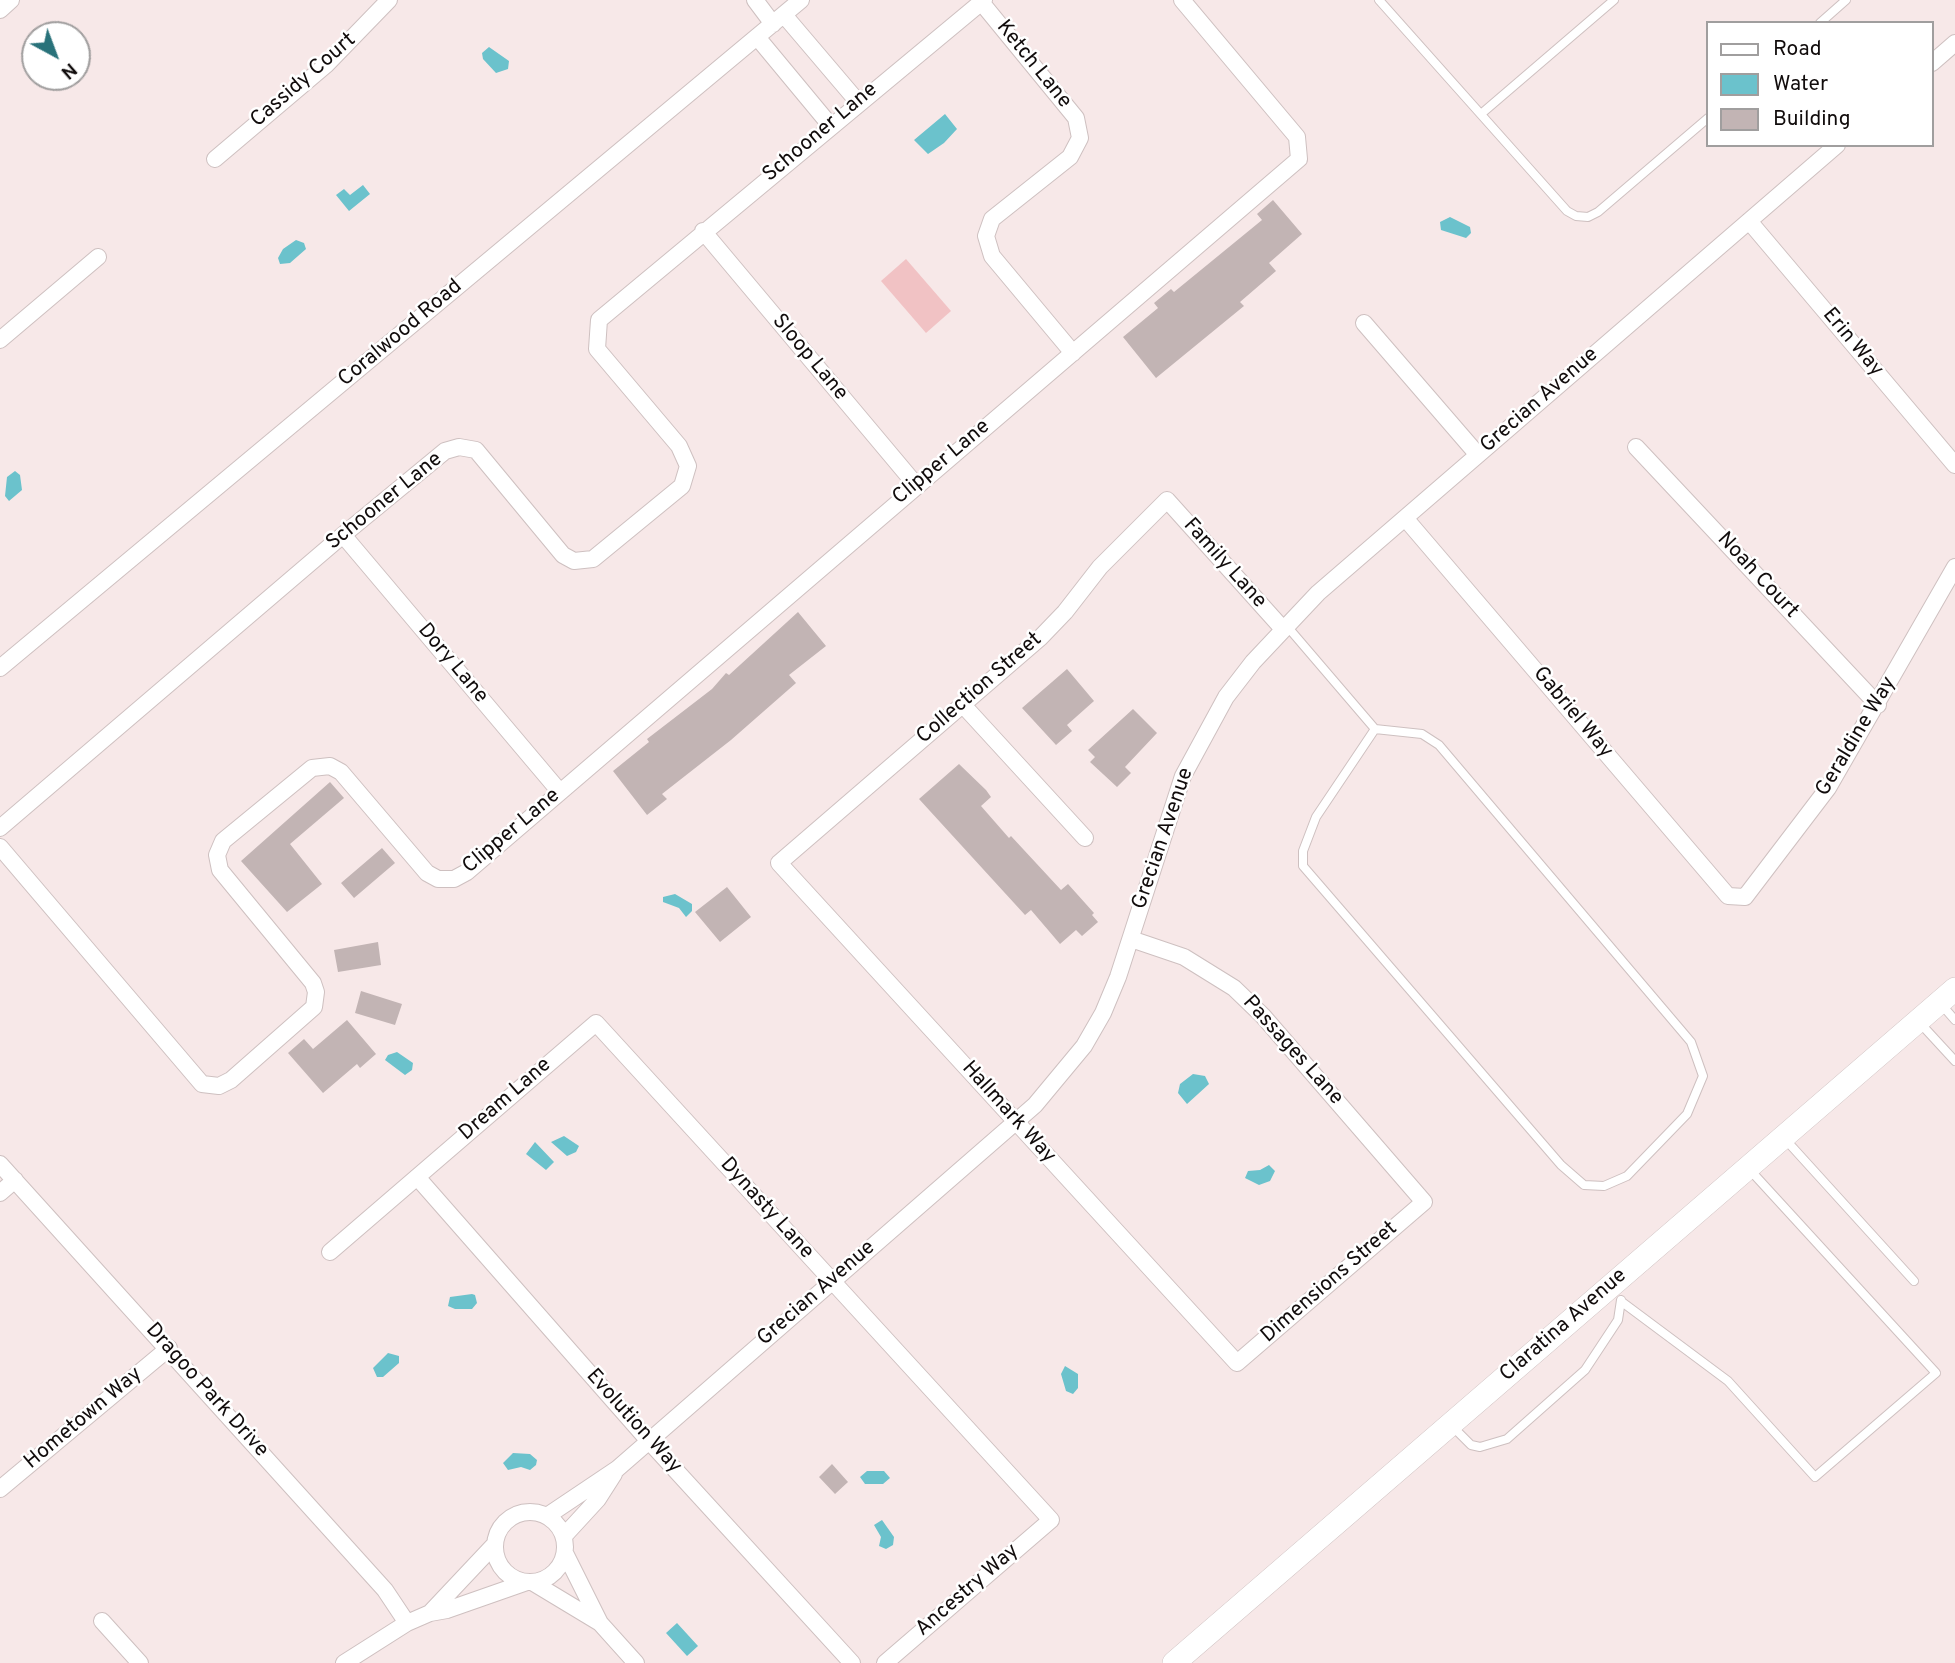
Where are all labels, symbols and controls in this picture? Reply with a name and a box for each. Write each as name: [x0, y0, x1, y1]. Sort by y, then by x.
street label: Ketch Lane: [990, 16, 1076, 114]
north arrow: [21, 21, 91, 91]
legend: [1706, 21, 1934, 147]
street label: Cassidy Court: [246, 28, 362, 134]
text: Road: [1773, 36, 1822, 63]
text: N: [55, 57, 81, 84]
text: Water: [1773, 71, 1828, 98]
street label: Schooner Lane: [759, 78, 883, 188]
text: Building: [1773, 106, 1851, 133]
street label: Coralwood Road: [334, 275, 468, 393]
street label: Erin Way: [1816, 304, 1888, 382]
street label: Sloop Lane: [766, 310, 852, 406]
street label: Grecian Avenue: [1476, 343, 1604, 459]
street label: Clipper Lane: [888, 415, 996, 511]
street label: Schooner Lane: [322, 448, 448, 556]
street label: Family Lane: [1177, 514, 1271, 614]
street label: Noah Court: [1711, 528, 1803, 624]
street label: Dory Lane: [411, 619, 493, 709]
street label: Collection Street: [912, 628, 1048, 750]
street label: Gabriel Way: [1526, 662, 1618, 764]
street label: Geraldine Way: [1811, 673, 1903, 801]
street label: Grecian Avenue: [1128, 765, 1200, 913]
street label: Clipper Lane: [458, 784, 566, 880]
street label: Passages Lane: [1236, 991, 1348, 1111]
street label: Dream Lane: [455, 1053, 557, 1147]
street label: Hallmark Way: [956, 1057, 1060, 1169]
street label: Dynasty Lane: [714, 1153, 818, 1265]
street label: Dimensions Street: [1257, 1217, 1403, 1349]
street label: Grecian Avenue: [753, 1236, 881, 1352]
street label: Claratina Avenue: [1495, 1264, 1633, 1388]
street label: Dragoo Park Drive: [139, 1319, 273, 1463]
street label: Hometown Way: [20, 1362, 148, 1476]
street label: Evolution Way: [580, 1365, 686, 1479]
street label: Ancestry Way: [911, 1539, 1025, 1643]

